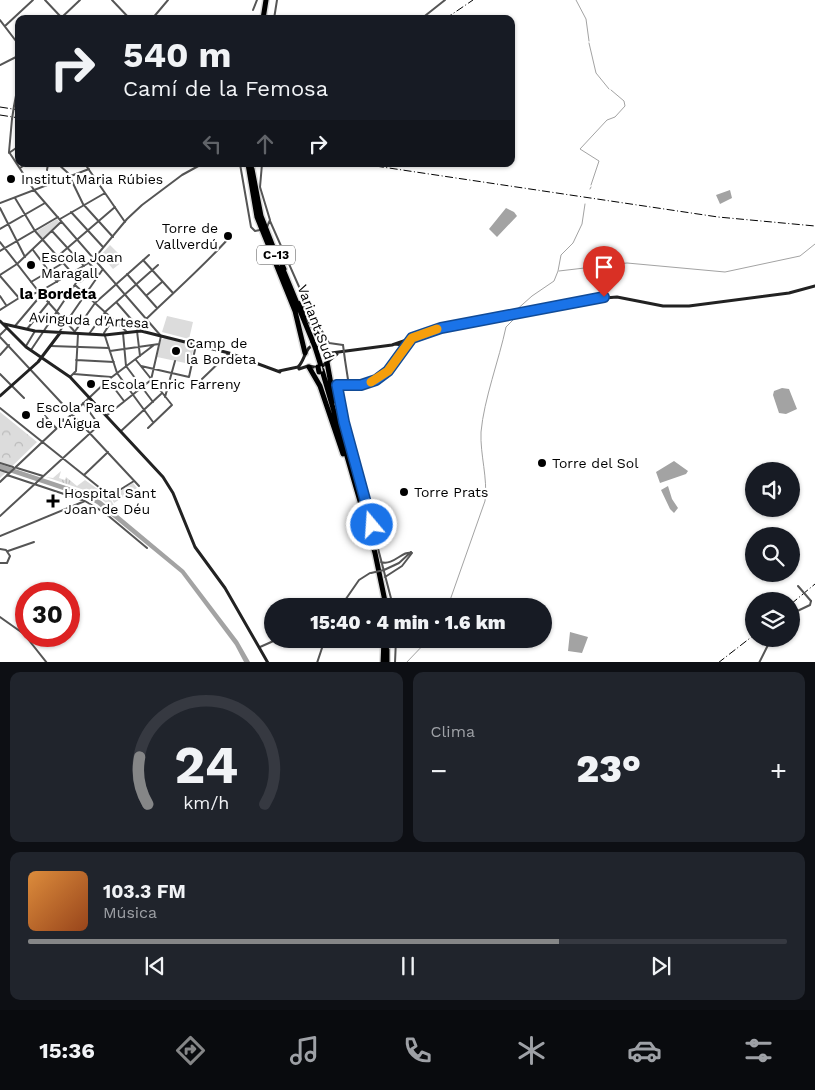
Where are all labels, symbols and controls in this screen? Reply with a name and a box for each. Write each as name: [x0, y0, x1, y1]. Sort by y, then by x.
text: 540 m: [123, 34, 232, 76]
icon: right: [40, 35, 105, 100]
text: Camí de la Femosa: [123, 76, 328, 101]
icon: left: [198, 130, 226, 158]
icon: ahead: [251, 130, 279, 158]
icon: right: [304, 130, 332, 158]
place label: Institut Maria Rúbies: [21, 171, 163, 187]
marker: Institut Maria Rúbies: [5, 173, 17, 185]
place label: Torre de Vallverdú: [155, 220, 218, 252]
marker: Torre de Vallverdú: [222, 230, 234, 242]
road number: C-13: [257, 246, 295, 264]
pin: [583, 246, 625, 297]
place label: Escola Joan Maragall: [41, 249, 123, 281]
icon: arrive: [590, 253, 618, 281]
marker: Escola Joan Maragall: [25, 259, 37, 271]
street label: Variant Sud: [294, 282, 338, 362]
district label: la Bordeta: [20, 285, 97, 303]
street label: Avinguda d'Artesa: [29, 309, 149, 331]
place label: Camp de la Bordeta: [186, 335, 256, 367]
marker: Camp de la Bordeta: [170, 345, 182, 357]
place label: Escola Enric Farreny: [101, 376, 241, 392]
marker: Escola Enric Farreny: [85, 378, 97, 390]
place label: Escola Parc de l'Aigua: [36, 399, 115, 431]
marker: Escola Parc de l'Aigua: [20, 409, 32, 421]
place label: Torre del Sol: [552, 455, 639, 471]
marker: Torre del Sol: [536, 457, 548, 469]
map controls: [745, 462, 800, 647]
button: sound: [745, 462, 800, 517]
place label: Torre Prats: [414, 484, 488, 500]
place label: Hospital Sant Joan de Déu: [64, 485, 156, 517]
marker: Torre Prats: [398, 486, 410, 498]
marker: Hospital Sant Joan de Déu: [46, 494, 60, 508]
position arrow: [345, 498, 397, 550]
button: search: [745, 527, 800, 582]
speed limit sign: 30: [15, 582, 80, 647]
button: layers: [745, 592, 800, 647]
text: 15:40 · 4 min · 1.6 km: [310, 611, 506, 634]
text: Clima: [431, 722, 475, 741]
text: 24: [174, 735, 238, 796]
text: 23°: [576, 747, 641, 791]
text: −: [431, 754, 447, 787]
text: +: [770, 754, 787, 787]
text: km/h: [183, 792, 229, 813]
text: 103.3 FM: [103, 880, 186, 903]
text: Música: [103, 903, 157, 922]
icon: previous: [141, 952, 169, 980]
icon: pause: [394, 952, 422, 980]
icon: next: [647, 952, 675, 980]
icon: directions: [173, 1033, 208, 1068]
icon: music: [287, 1033, 322, 1068]
icon: phone: [400, 1033, 435, 1068]
icon: climate: [514, 1033, 549, 1068]
icon: car: [627, 1033, 662, 1068]
icon: filters: [741, 1033, 776, 1068]
text: 15:36: [39, 1038, 95, 1063]

